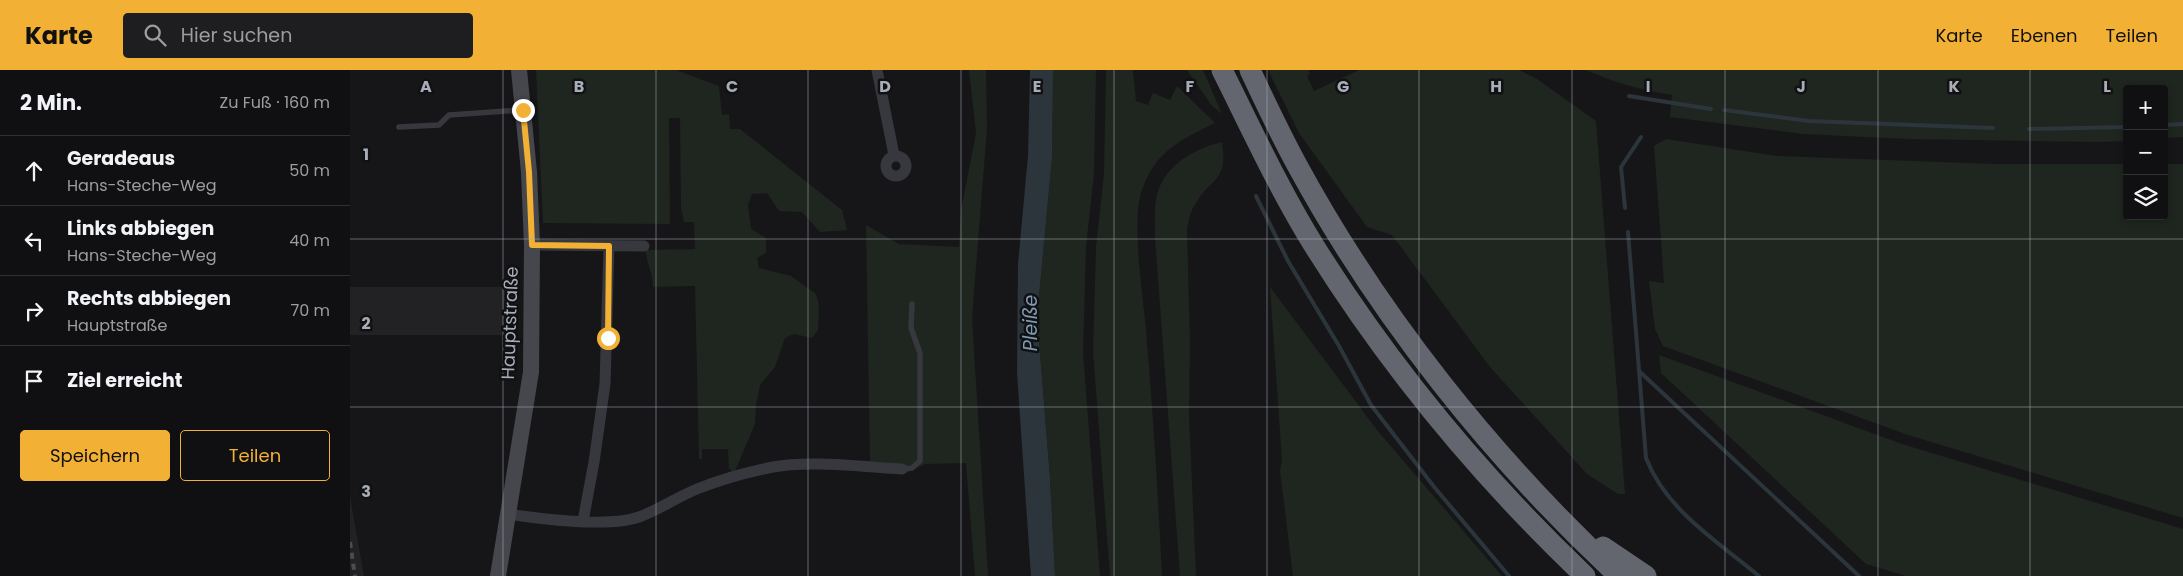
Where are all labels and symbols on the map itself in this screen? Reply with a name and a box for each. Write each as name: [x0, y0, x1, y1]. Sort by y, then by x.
text: A: [420, 75, 432, 98]
text: B: [574, 75, 584, 98]
text: C: [726, 75, 738, 98]
text: D: [879, 75, 891, 98]
text: E: [1033, 75, 1041, 98]
text: F: [1186, 75, 1195, 98]
text: G: [1337, 75, 1349, 98]
text: H: [1490, 75, 1502, 98]
text: I: [1646, 75, 1650, 98]
text: J: [1796, 75, 1806, 98]
text: K: [1948, 75, 1960, 98]
text: L: [2103, 75, 2111, 98]
route end: [512, 99, 535, 122]
text: 1: [363, 143, 369, 166]
street label: Hauptstraße: [495, 266, 524, 380]
water label: Pleiße: [1017, 295, 1044, 351]
text: 2: [361, 312, 371, 335]
route start: [597, 327, 620, 350]
text: 3: [361, 480, 371, 503]

